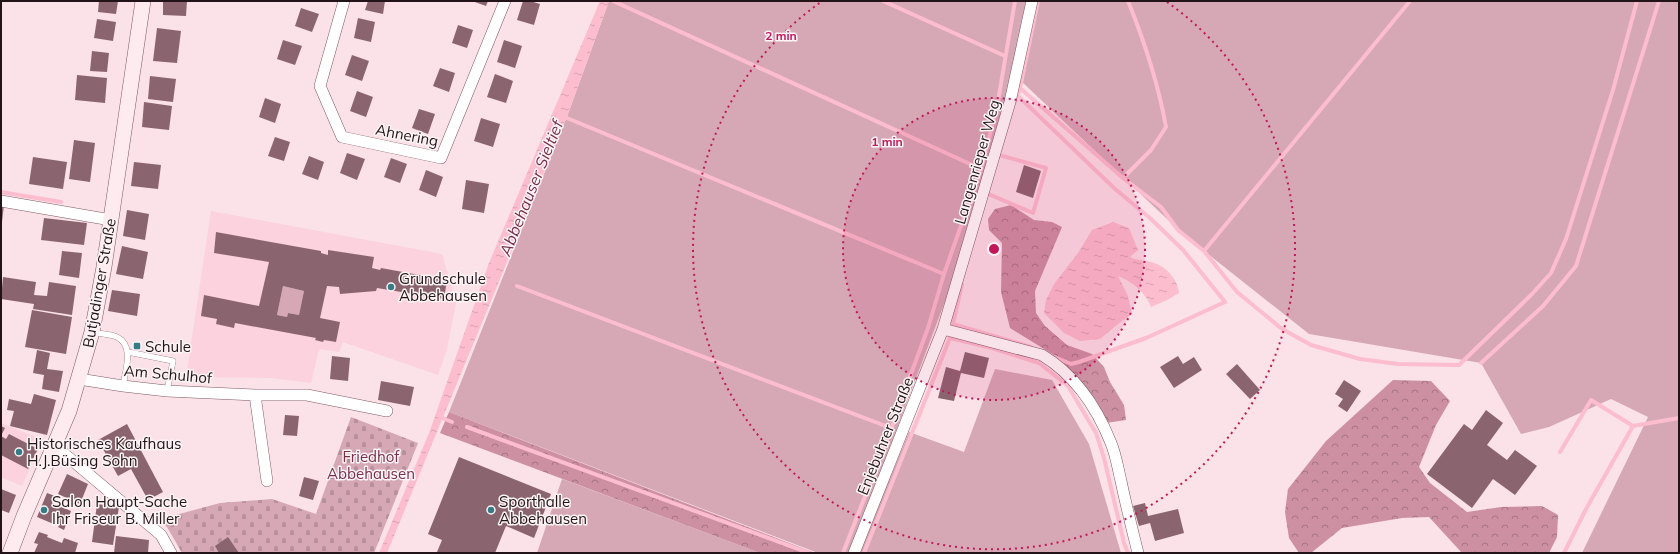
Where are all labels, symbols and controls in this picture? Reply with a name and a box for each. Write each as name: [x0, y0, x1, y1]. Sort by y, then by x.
text: 2 min: [765, 28, 797, 43]
street label: Langenrieper Weg: [950, 98, 1004, 226]
water label: Abbehauser Sieltief: [494, 116, 568, 260]
street label: Ahnering: [374, 120, 440, 150]
text: 1 min: [871, 134, 903, 149]
street label: Butjadinger Straße: [78, 217, 120, 349]
centre of rings: [987, 242, 1001, 256]
place label: Grundschule Abbehausen: [399, 269, 487, 305]
marker: Grundschule Abbehausen: [386, 282, 396, 292]
place label: Schule: [145, 337, 191, 356]
marker: Schule: [132, 341, 142, 351]
street label: Am Schulhof: [123, 361, 214, 387]
street label: Enjebuhrer Straße: [853, 374, 917, 498]
place label: Historisches Kaufhaus H.J.Büsing Sohn: [27, 434, 181, 470]
marker: Historisches Kaufhaus H.J.Büsing Sohn: [14, 447, 24, 457]
park label: Friedhof Abbehausen: [327, 447, 415, 483]
place label: Salon Haupt-Sache Ihr Friseur B. Miller: [52, 492, 187, 528]
place label: Sporthalle Abbehausen: [499, 492, 587, 528]
marker: Salon Haupt-Sache Ihr Friseur B. Miller: [39, 505, 49, 515]
marker: Sporthalle Abbehausen: [486, 505, 496, 515]

